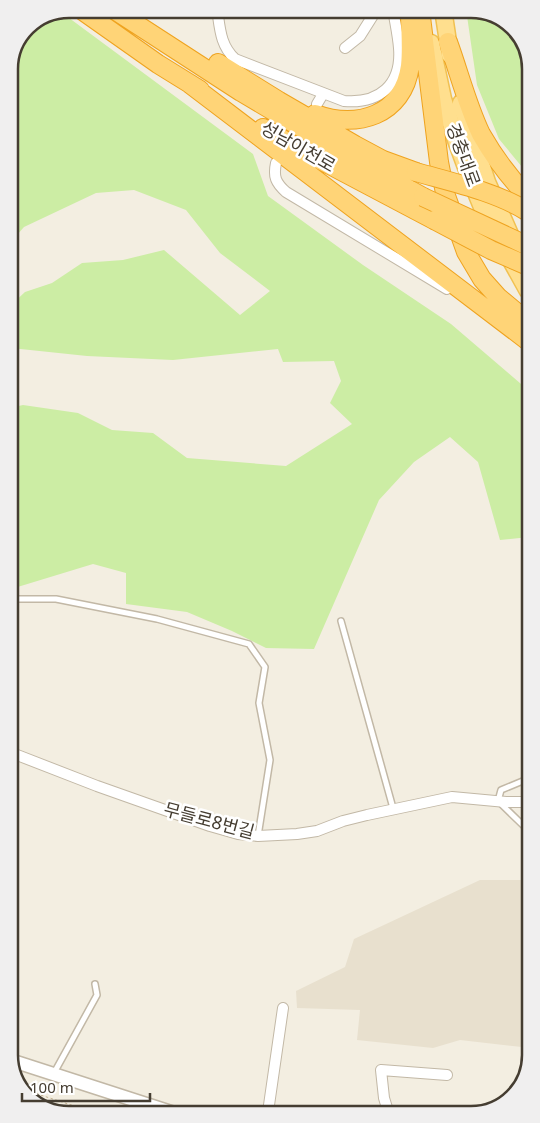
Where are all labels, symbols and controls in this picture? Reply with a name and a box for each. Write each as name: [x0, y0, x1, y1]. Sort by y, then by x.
street label: 성남이천로: [257, 115, 340, 177]
street label: 경충대로: [441, 119, 487, 190]
street label: 무들로8번길: [161, 796, 257, 844]
scale bar: [22, 1070, 150, 1102]
text: 100 m: [30, 1077, 74, 1097]

